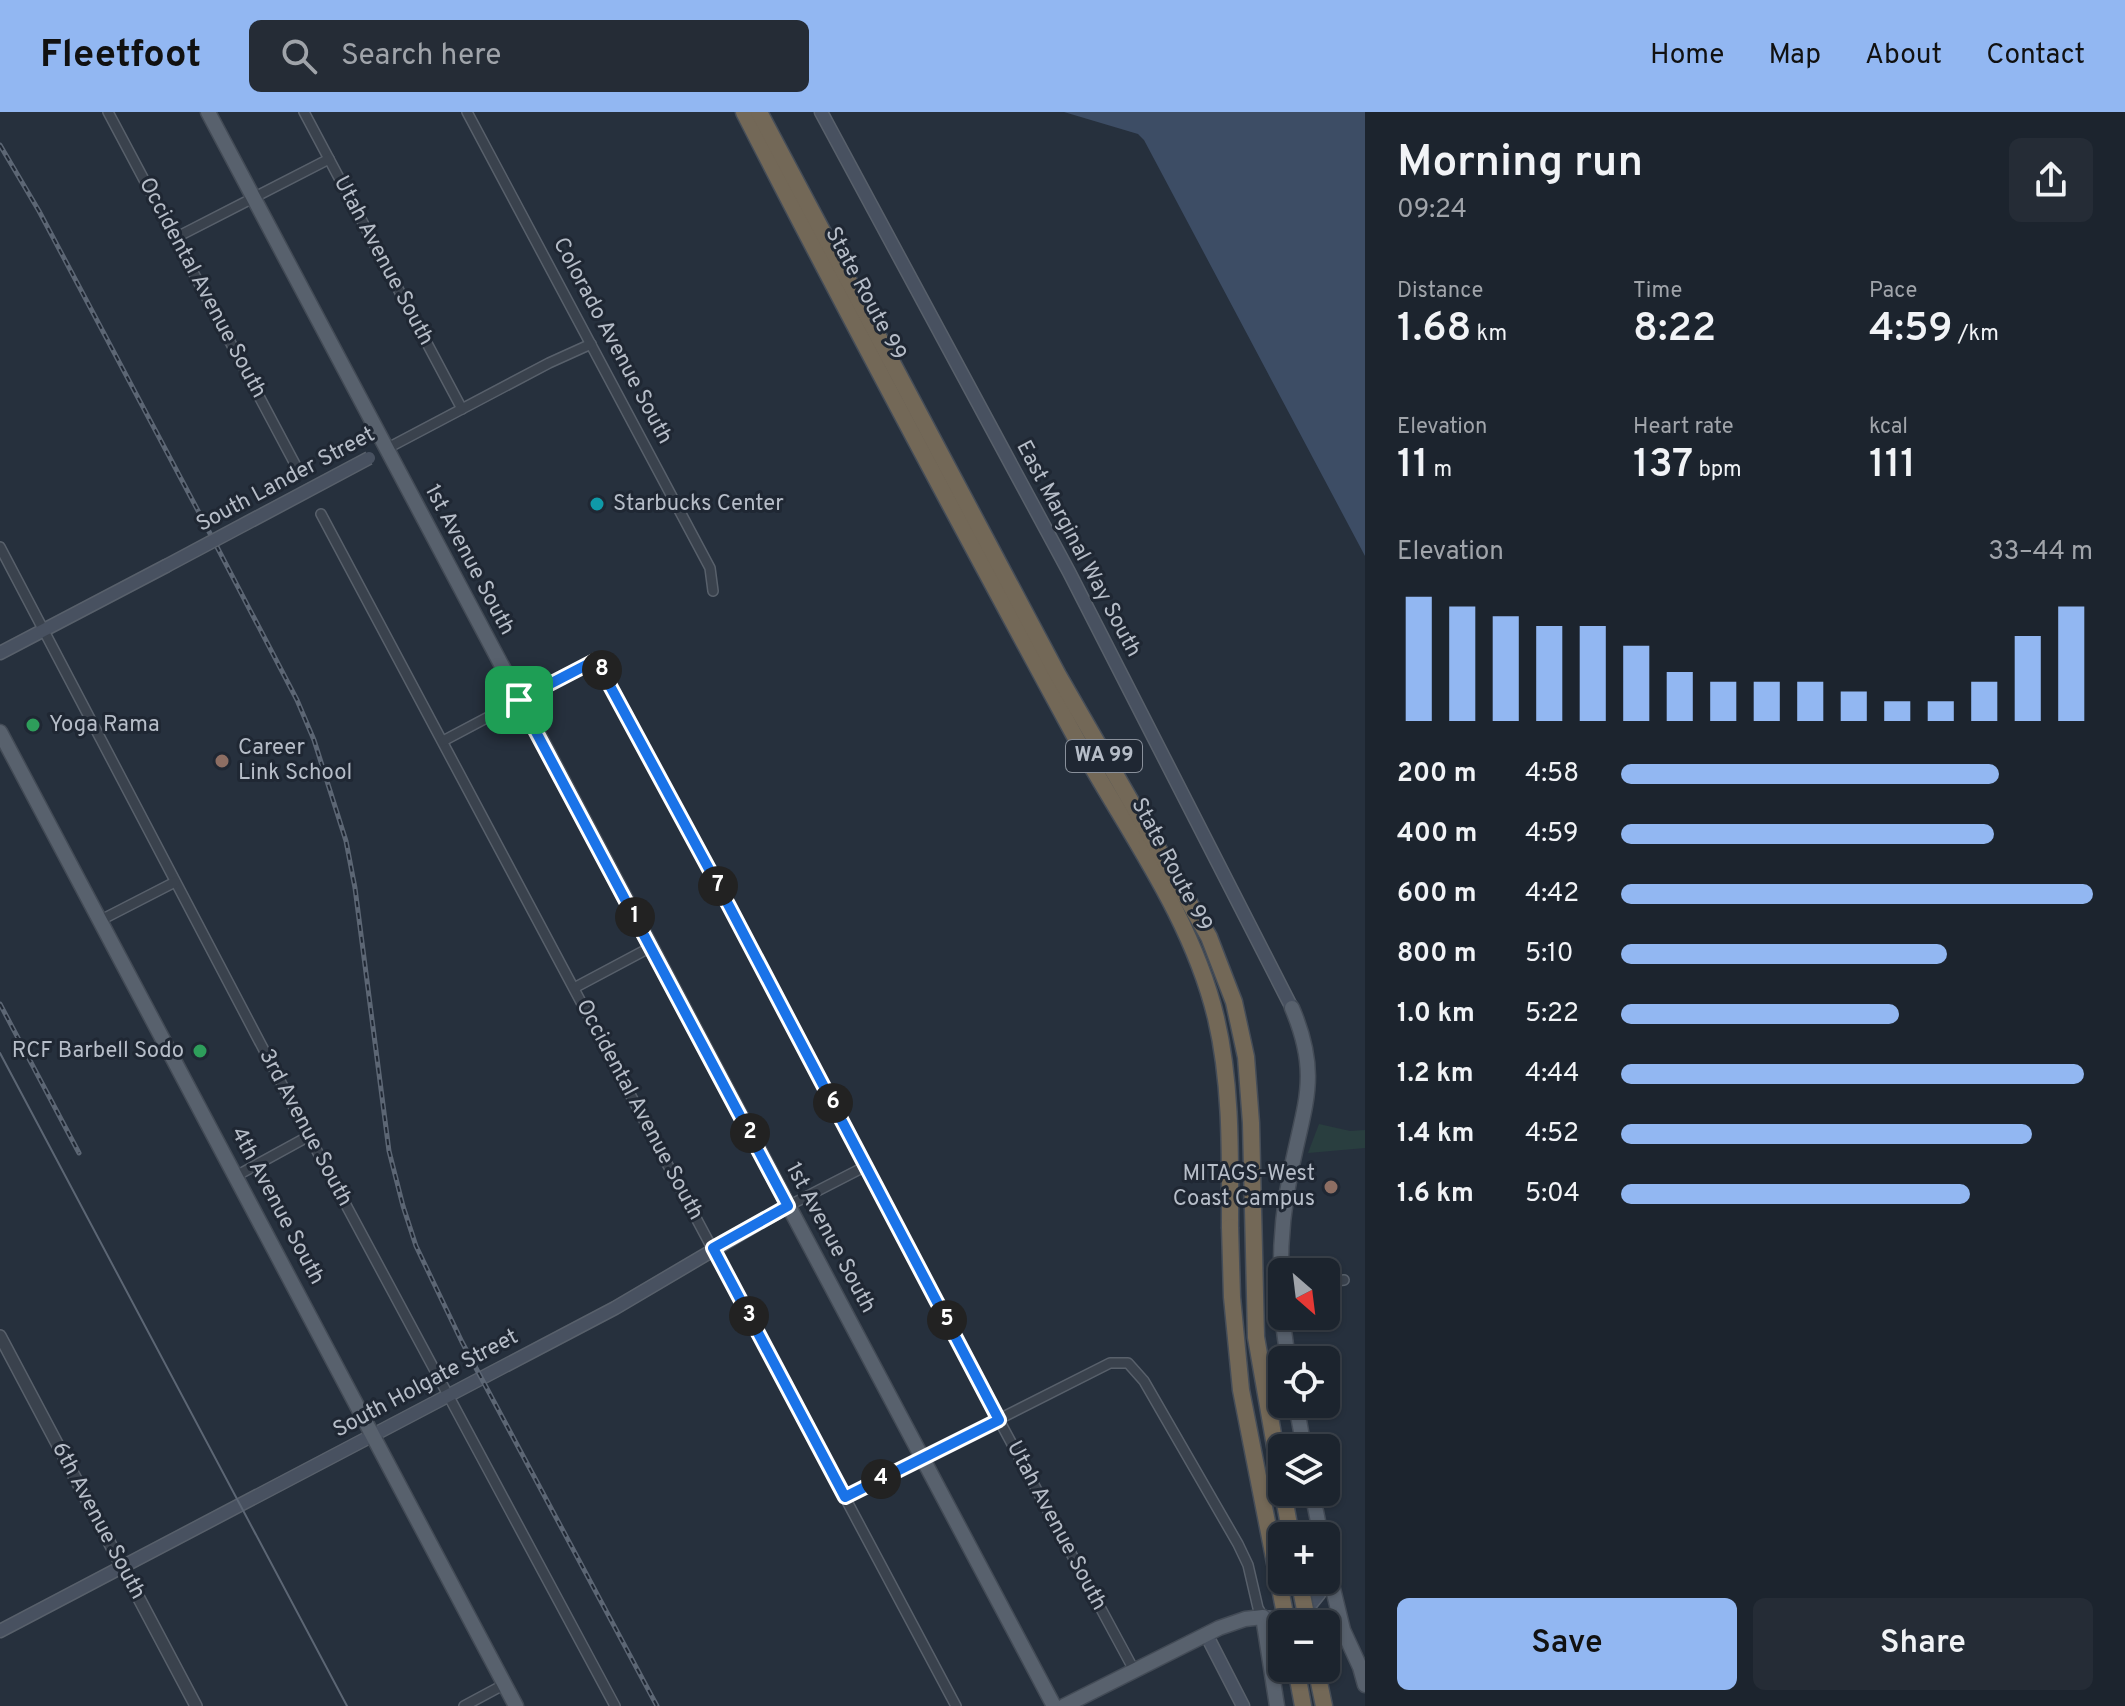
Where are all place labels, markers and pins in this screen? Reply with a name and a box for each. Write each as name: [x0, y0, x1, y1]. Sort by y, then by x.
place label: Starbucks Center: [613, 491, 784, 518]
marker: Starbucks Center: [588, 495, 606, 513]
pin: 8: [582, 650, 622, 690]
pin: [485, 666, 553, 734]
place label: Yoga Rama: [49, 712, 160, 739]
marker: Yoga Rama: [24, 716, 42, 734]
place label: Career Link School: [238, 735, 352, 787]
marker: Career Link School: [213, 752, 231, 770]
pin: 7: [698, 866, 738, 906]
pin: 1: [615, 897, 655, 937]
place label: RCF Barbell Sodo: [12, 1038, 184, 1065]
marker: RCF Barbell Sodo: [191, 1042, 209, 1060]
pin: 6: [813, 1083, 853, 1123]
pin: 2: [730, 1113, 770, 1153]
place label: MITAGS-West Coast Campus: [1173, 1161, 1315, 1213]
marker: MITAGS-West Coast Campus: [1322, 1178, 1340, 1196]
pin: 3: [729, 1296, 769, 1336]
pin: 5: [927, 1300, 967, 1340]
pin: 4: [861, 1459, 901, 1499]

